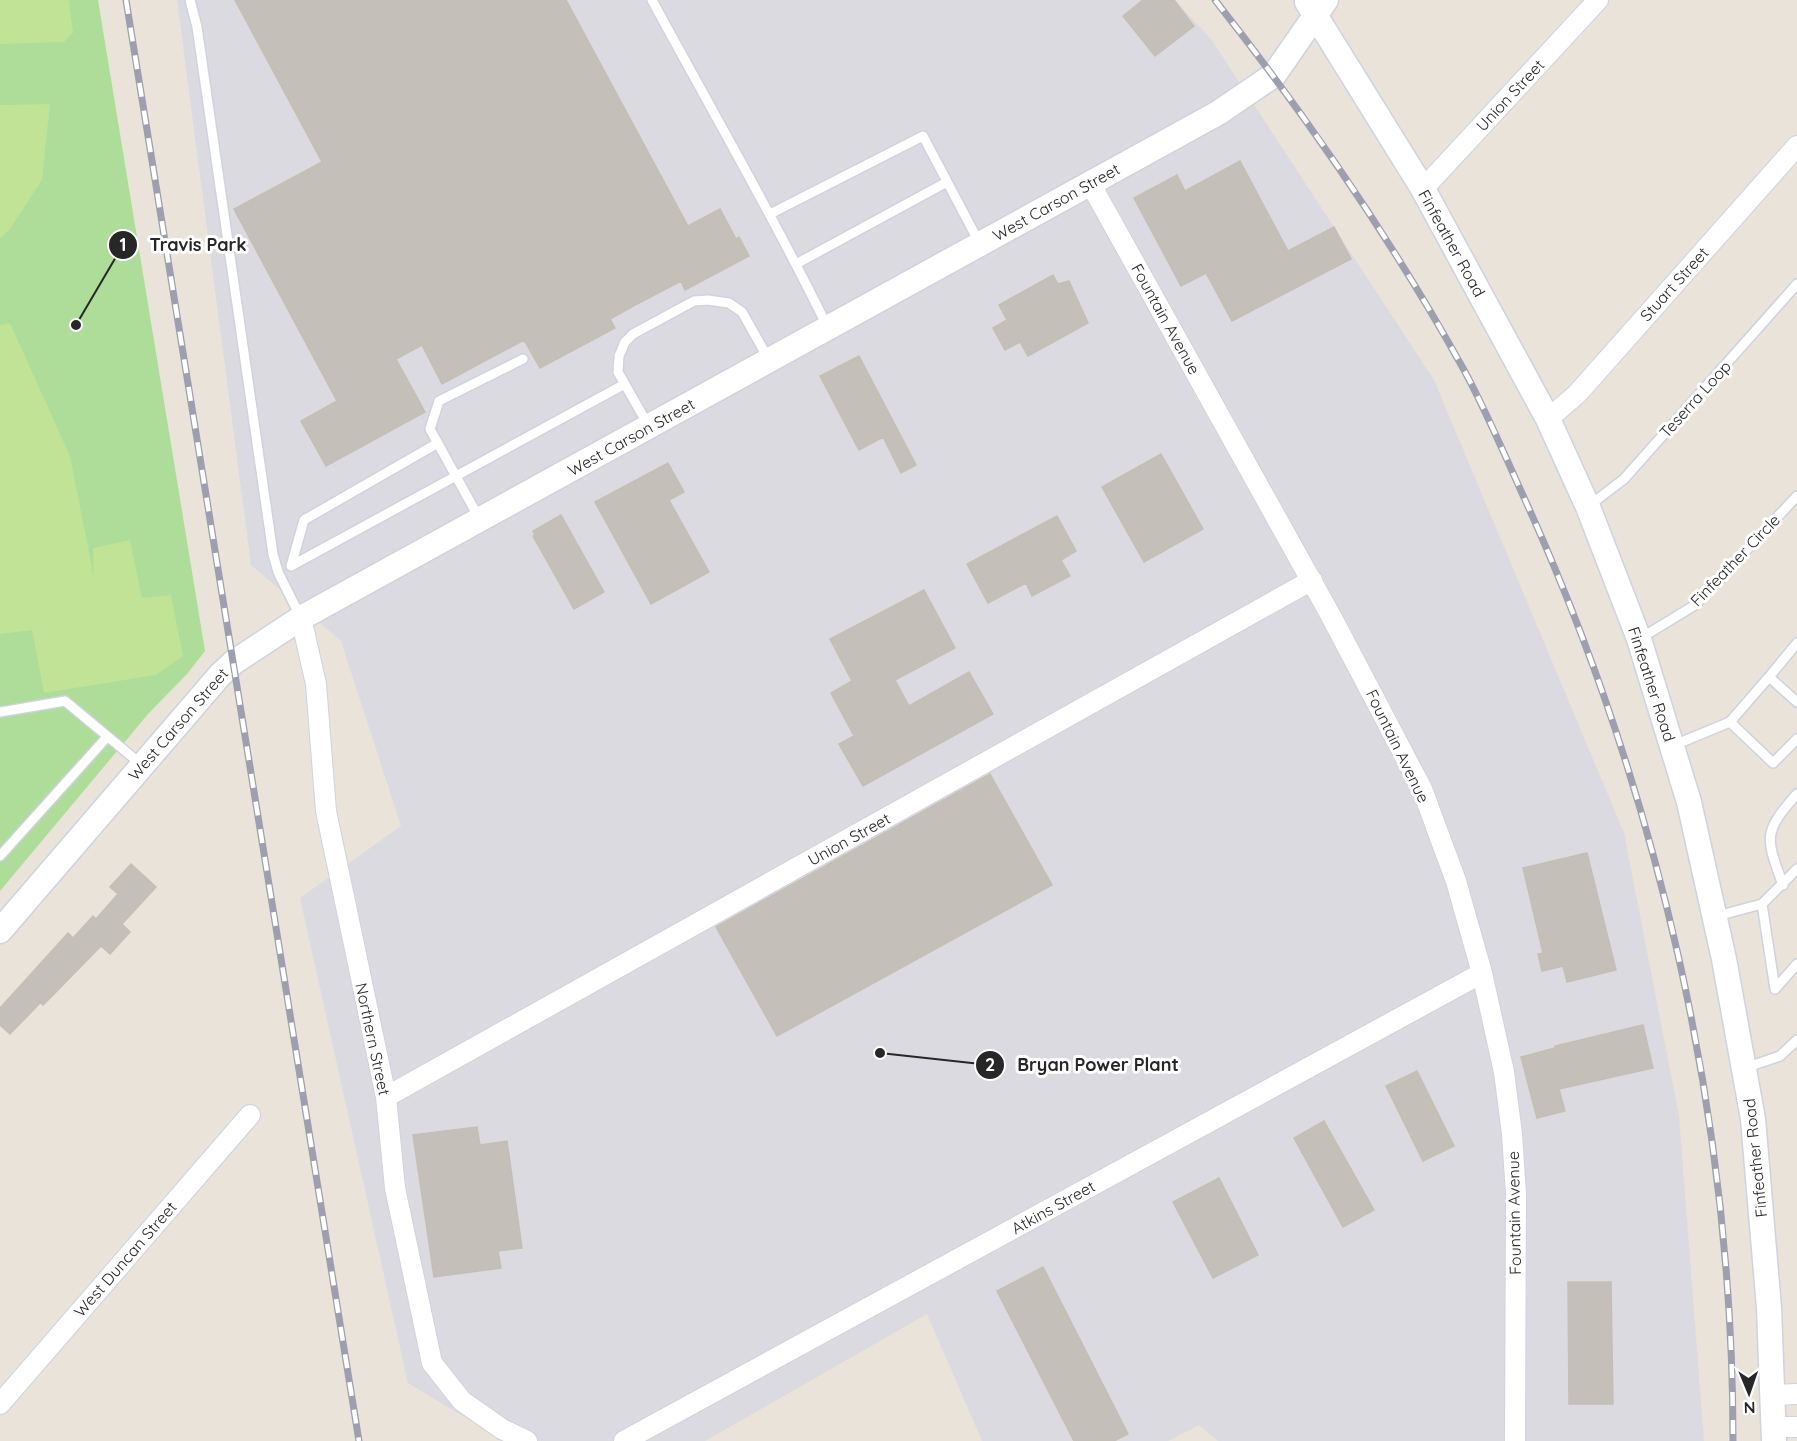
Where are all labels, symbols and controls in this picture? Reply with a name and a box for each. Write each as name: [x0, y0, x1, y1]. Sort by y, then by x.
street label: Union Street: [1472, 55, 1548, 135]
street label: West Carson Street: [989, 159, 1123, 245]
street label: Finfeather Road: [1414, 186, 1490, 300]
callout: Travis Park: [108, 227, 259, 263]
text: 1: [119, 233, 127, 256]
text: Travis Park: [149, 233, 247, 256]
street label: Stuart Street: [1635, 243, 1713, 325]
street label: Fountain Avenue: [1127, 260, 1205, 378]
street label: Teserra Loop: [1655, 356, 1735, 442]
street label: West Carson Street: [564, 394, 698, 480]
street label: Finfeather Circle: [1686, 510, 1784, 610]
street label: Finfeather Road: [1624, 624, 1680, 744]
street label: West Carson Street: [124, 664, 232, 784]
street label: Fountain Avenue: [1362, 686, 1434, 806]
street label: Union Street: [804, 808, 894, 870]
street label: Northern Street: [351, 981, 395, 1097]
callout: Bryan Power Plant: [975, 1047, 1190, 1083]
text: 2: [985, 1053, 995, 1076]
text: Bryan Power Plant: [1017, 1053, 1179, 1076]
street label: Finfeather Road: [1739, 1098, 1771, 1218]
street label: Fountain Avenue: [1503, 1151, 1525, 1275]
street label: Atkins Street: [1008, 1176, 1098, 1238]
street label: West Duncan Street: [69, 1197, 181, 1321]
north arrow: [1719, 1363, 1779, 1423]
text: N: [1743, 1398, 1756, 1418]

